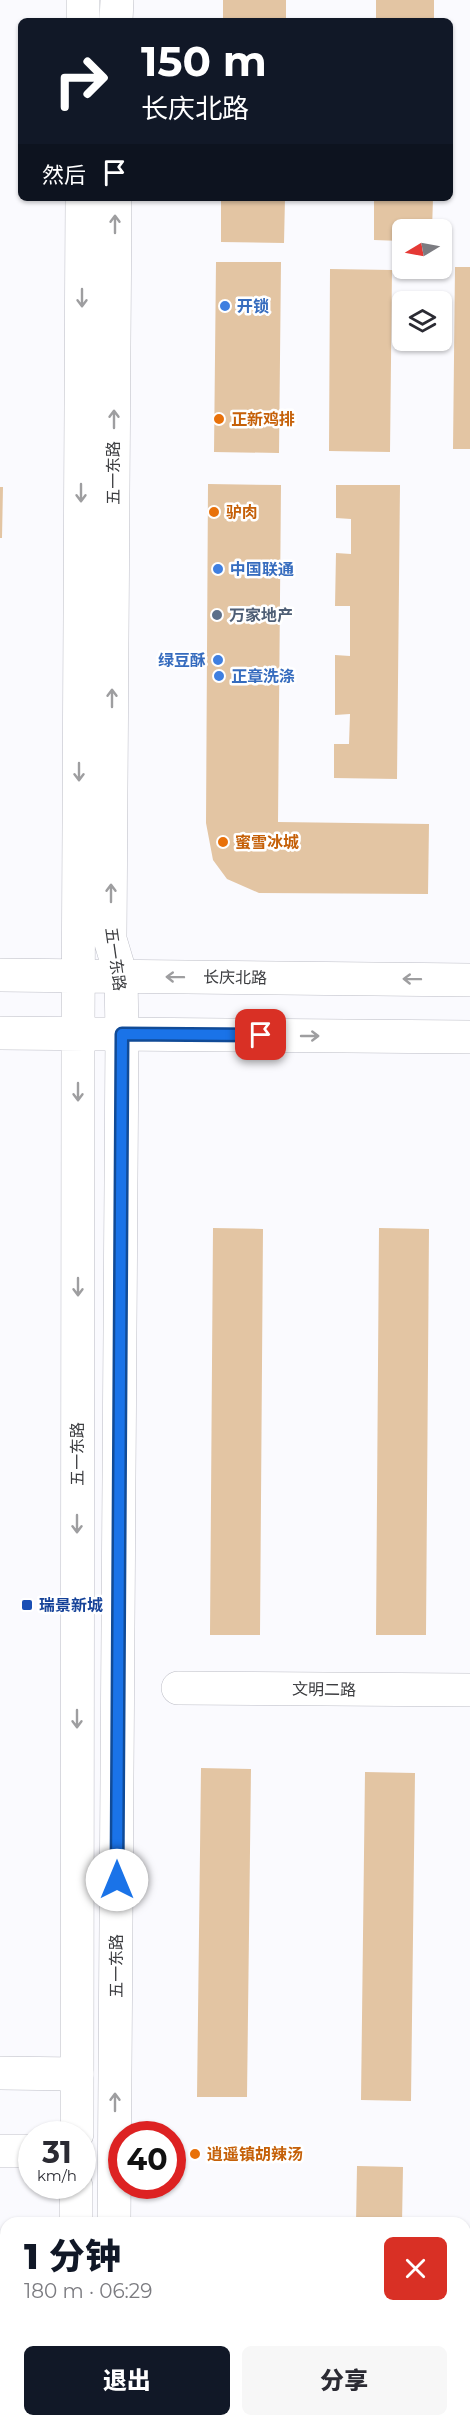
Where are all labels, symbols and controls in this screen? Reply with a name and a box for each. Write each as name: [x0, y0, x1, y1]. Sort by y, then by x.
text: 150 m: [141, 35, 267, 87]
icon: right: [42, 42, 120, 120]
text: 长庆北路: [141, 92, 249, 125]
icon: arrive: [98, 156, 131, 189]
text: 然后: [42, 162, 86, 189]
one-way arrow: [109, 215, 121, 235]
north arrow: [392, 219, 452, 279]
map controls: [392, 219, 452, 351]
one-way arrow: [76, 288, 87, 308]
button: layers: [392, 291, 452, 351]
place label: 开锁: [237, 297, 269, 316]
marker: 开锁: [218, 299, 232, 313]
one-way arrow: [108, 410, 120, 430]
place label: 正新鸡排: [231, 410, 295, 429]
marker: 正新鸡排: [212, 412, 226, 426]
street label: 五一东路: [104, 441, 123, 505]
one-way arrow: [75, 483, 87, 503]
place label: 驴肉: [226, 503, 258, 522]
marker: 驴肉: [207, 505, 221, 519]
place label: 中国联通: [230, 560, 294, 579]
marker: 中国联通: [211, 562, 225, 576]
place label: 万家地产: [229, 606, 293, 625]
marker: 万家地产: [210, 608, 224, 622]
place label: 绿豆酥: [158, 651, 206, 670]
marker: 绿豆酥: [211, 653, 225, 667]
place label: 正章洗涤: [231, 667, 295, 686]
marker: 正章洗涤: [212, 669, 226, 683]
one-way arrow: [106, 689, 118, 709]
one-way arrow: [73, 762, 85, 782]
place label: 蜜雪冰城: [235, 833, 299, 852]
marker: 蜜雪冰城: [216, 835, 230, 849]
one-way arrow: [105, 884, 117, 904]
street label: 五一东路: [102, 926, 129, 992]
street label: 长庆北路: [203, 967, 267, 988]
one-way arrow: [165, 971, 185, 982]
one-way arrow: [402, 974, 422, 985]
pin: [235, 1009, 286, 1060]
icon: arrive: [244, 1018, 277, 1051]
one-way arrow: [300, 1030, 320, 1042]
one-way arrow: [72, 1082, 84, 1102]
one-way arrow: [72, 1277, 84, 1297]
street label: 五一东路: [68, 1422, 87, 1486]
one-way arrow: [71, 1514, 83, 1534]
place label: 瑞景新城: [39, 1596, 103, 1615]
marker: 瑞景新城: [20, 1598, 34, 1612]
street label: 文明二路: [292, 1679, 356, 1700]
one-way arrow: [71, 1709, 83, 1729]
position arrow: [85, 1848, 149, 1912]
street label: 五一东路: [107, 1934, 126, 1998]
one-way arrow: [109, 2092, 121, 2112]
speed limit sign: 40: [108, 2121, 186, 2199]
text: 31: [42, 2134, 72, 2171]
place label: 逍遥镇胡辣汤: [207, 2145, 303, 2164]
marker: 逍遥镇胡辣汤: [188, 2147, 202, 2161]
text: km/h: [37, 2166, 77, 2185]
text: 1 分钟: [24, 2234, 121, 2278]
button: close: [384, 2237, 447, 2300]
text: 180 m · 06:29: [24, 2279, 152, 2303]
button: 退出: [24, 2346, 230, 2415]
button: 分享: [242, 2346, 447, 2415]

